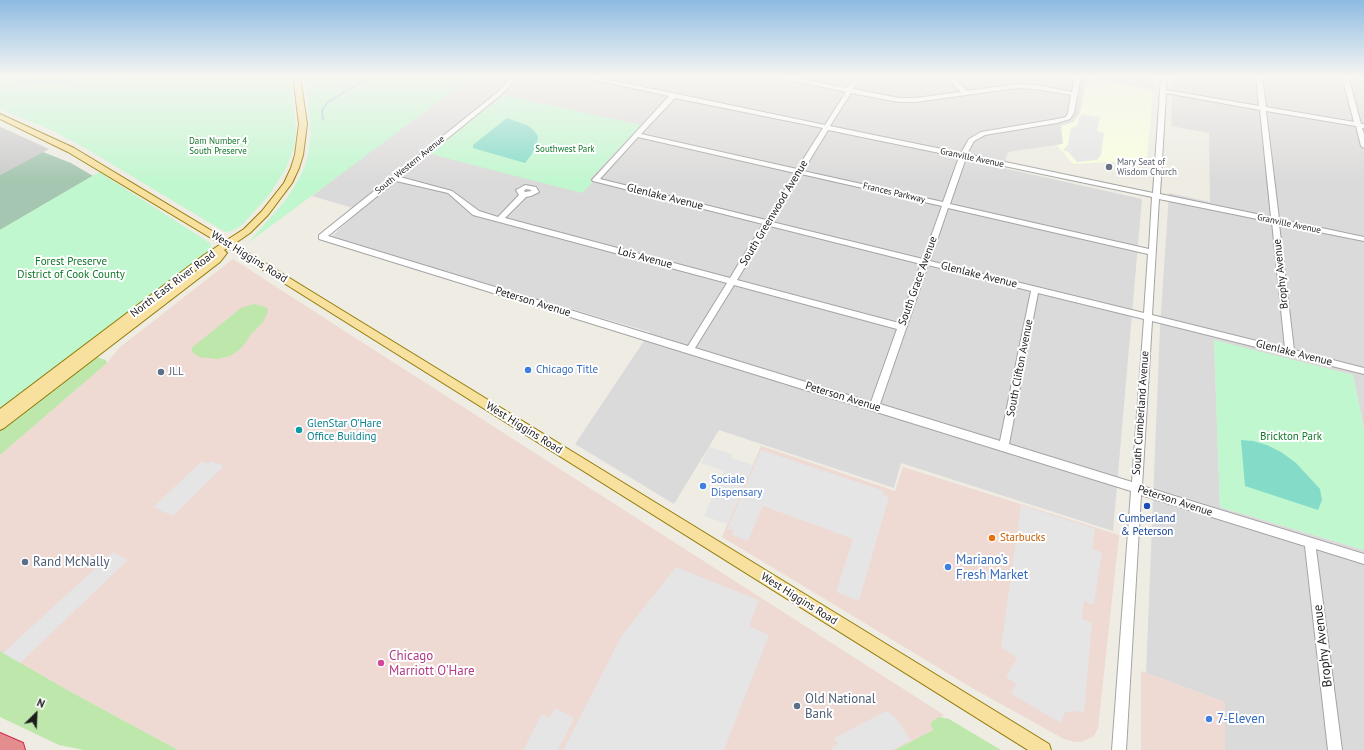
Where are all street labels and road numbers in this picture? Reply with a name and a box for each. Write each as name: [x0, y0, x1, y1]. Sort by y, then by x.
street label: South Western Avenue: [373, 134, 447, 196]
street label: Granville Avenue: [939, 146, 1005, 170]
street label: South Greenwood Avenue: [737, 158, 811, 268]
street label: Glenlake Avenue: [625, 181, 705, 213]
street label: Frances Parkway: [862, 181, 926, 205]
street label: Granville Avenue: [1256, 212, 1322, 236]
street label: West Higgins Road: [208, 228, 290, 286]
street label: South Grace Avenue: [896, 235, 940, 327]
street label: Brophy Avenue: [1271, 238, 1291, 310]
street label: Lois Avenue: [616, 244, 674, 272]
street label: North East River Road: [128, 248, 218, 320]
street label: Glenlake Avenue: [939, 259, 1019, 291]
street label: Peterson Avenue: [494, 284, 572, 320]
street label: South Clifton Avenue: [1004, 318, 1036, 418]
street label: Glenlake Avenue: [1254, 337, 1334, 369]
street label: South Cumberland Avenue: [1130, 350, 1152, 476]
street label: Peterson Avenue: [804, 379, 882, 415]
street label: West Higgins Road: [483, 399, 565, 457]
street label: Peterson Avenue: [1136, 483, 1214, 519]
street label: West Higgins Road: [758, 570, 840, 628]
street label: Brophy Avenue: [1310, 604, 1336, 688]

